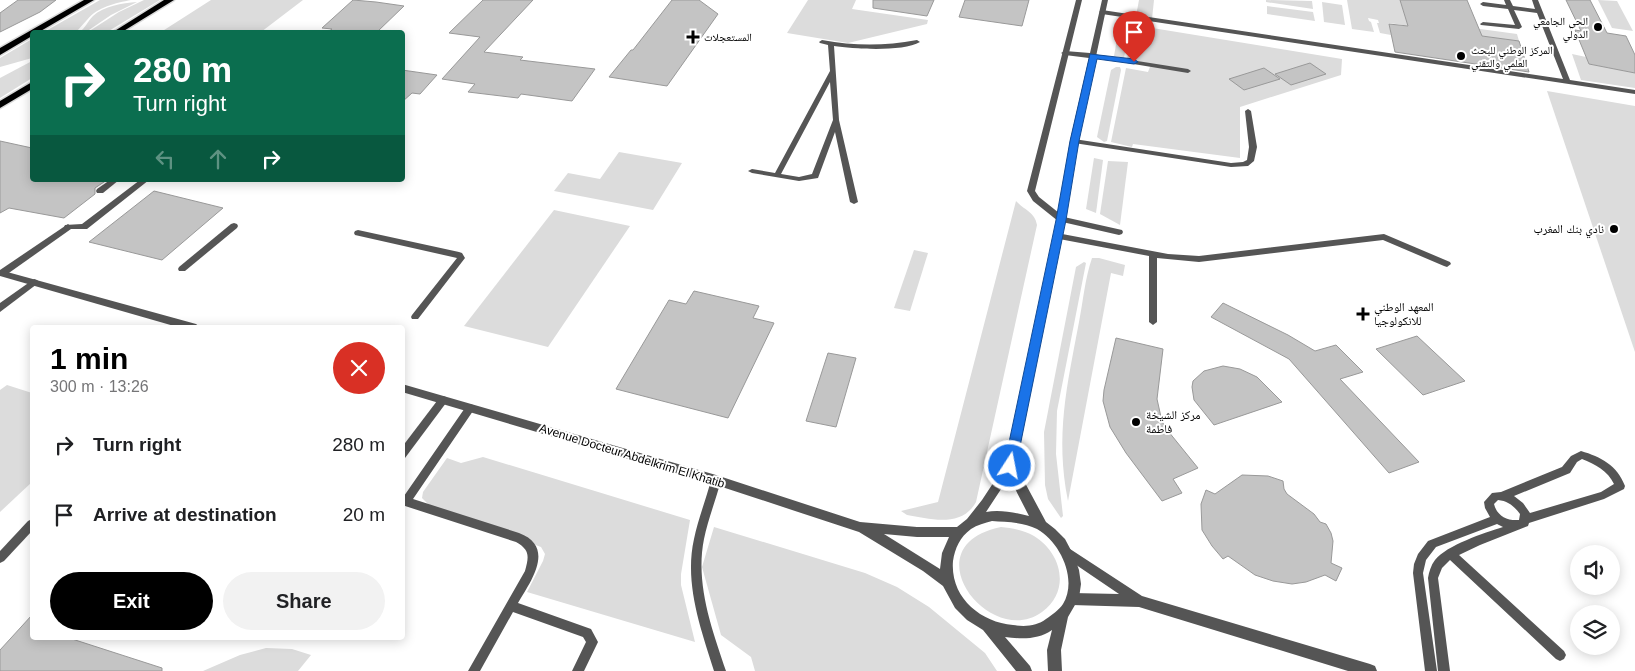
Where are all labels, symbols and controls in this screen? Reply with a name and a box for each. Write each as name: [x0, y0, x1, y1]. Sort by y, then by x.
pin: [1113, 11, 1155, 62]
place label: الحي الجامعي الدولي: [1533, 15, 1588, 43]
icon: arrive: [1120, 18, 1148, 46]
marker: الحي الجامعي الدولي: [1592, 21, 1604, 33]
marker: المستعجلات: [686, 30, 700, 44]
place label: المستعجلات: [704, 31, 752, 43]
place label: المركز الوطني للبحث العلمي والتقني: [1471, 44, 1553, 72]
icon: right: [50, 50, 115, 115]
text: 280 m: [133, 50, 232, 89]
marker: المركز الوطني للبحث العلمي والتقني: [1455, 50, 1467, 62]
text: Turn right: [133, 91, 226, 116]
icon: left: [151, 145, 179, 173]
icon: ahead: [204, 145, 232, 173]
icon: right: [257, 145, 285, 173]
place label: نادي بنك المغرب: [1534, 222, 1604, 239]
marker: نادي بنك المغرب: [1608, 223, 1620, 235]
place label: المعهد الوطني للانكولوجيا: [1374, 300, 1434, 328]
marker: المعهد الوطني للانكولوجيا: [1356, 307, 1370, 321]
text: 1 min: [50, 342, 128, 375]
button: close: [333, 342, 385, 394]
text: 300 m · 13:26: [50, 378, 149, 395]
place label: مركز الشيخة فاطمة: [1146, 408, 1201, 436]
marker: مركز الشيخة فاطمة: [1130, 416, 1142, 428]
street label: Avenue Docteur Abdelkrim El Khatib: [538, 421, 727, 491]
icon: right: [50, 431, 78, 459]
text: Turn right: [93, 434, 181, 455]
text: 280 m: [332, 434, 385, 455]
position arrow: [983, 439, 1035, 491]
icon: arrive: [50, 501, 78, 529]
text: Arrive at destination: [93, 504, 277, 525]
text: 20 m: [343, 504, 385, 525]
map controls: [1570, 545, 1620, 655]
button: sound: [1570, 545, 1620, 595]
button: Exit: [50, 572, 213, 630]
button: Share: [223, 572, 385, 630]
button: layers: [1570, 605, 1620, 655]

